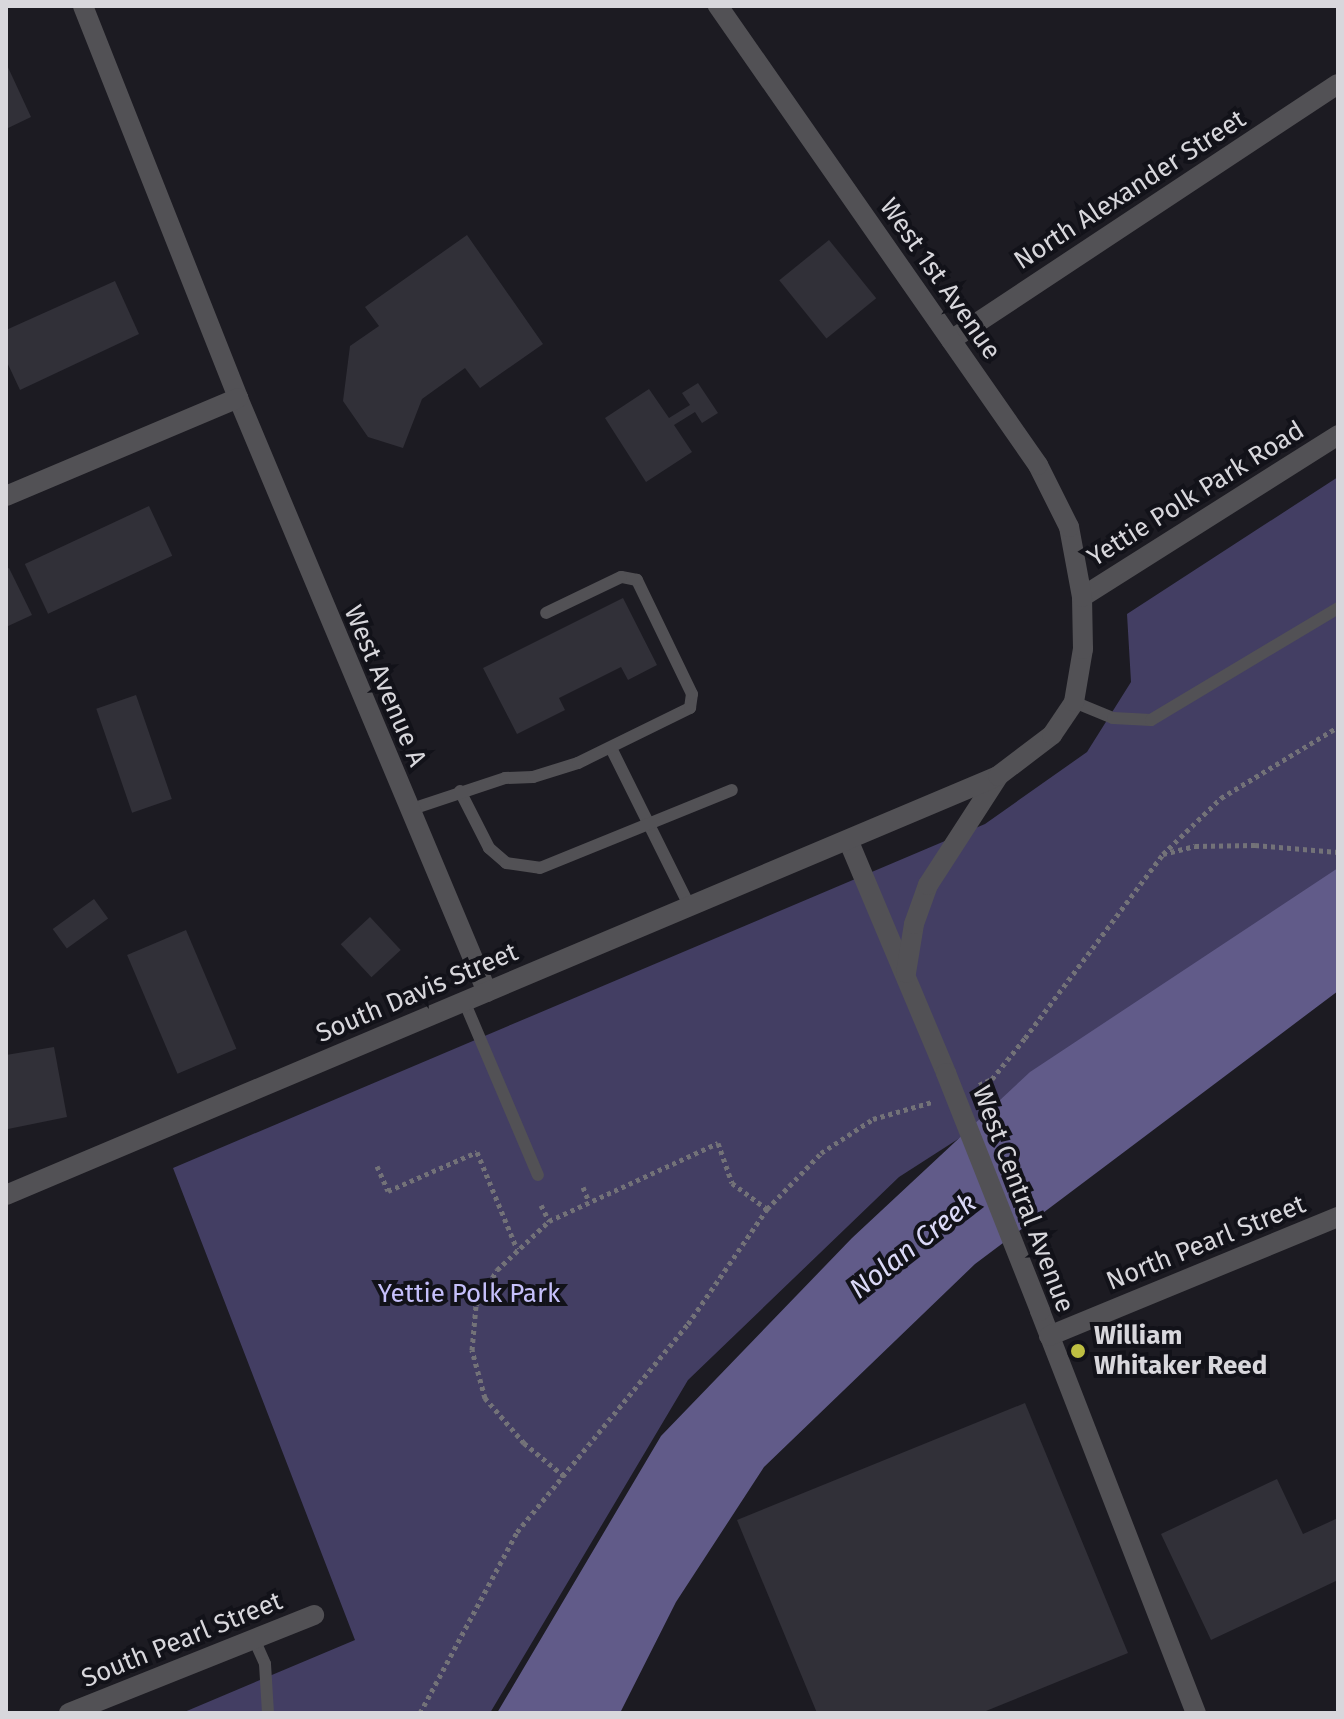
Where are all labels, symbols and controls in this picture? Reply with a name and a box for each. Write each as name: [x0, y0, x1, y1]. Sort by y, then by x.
street label: North Alexander Street: [1008, 104, 1252, 276]
street label: West 1st Avenue: [873, 192, 1007, 366]
street label: Yettie Polk Park Road: [1082, 415, 1310, 573]
street label: West Avenue A: [337, 601, 433, 771]
street label: South Davis Street: [312, 936, 522, 1050]
street label: West Central Avenue: [965, 1081, 1081, 1317]
water label: Nolan Creek: [843, 1186, 983, 1306]
street label: North Pearl Street: [1102, 1189, 1310, 1297]
park label: Yettie Polk Park: [378, 1278, 560, 1310]
place label: William Whitaker Reed: [1094, 1320, 1267, 1382]
marker: William Whitaker Reed: [1069, 1342, 1087, 1360]
street label: South Pearl Street: [77, 1586, 287, 1694]

